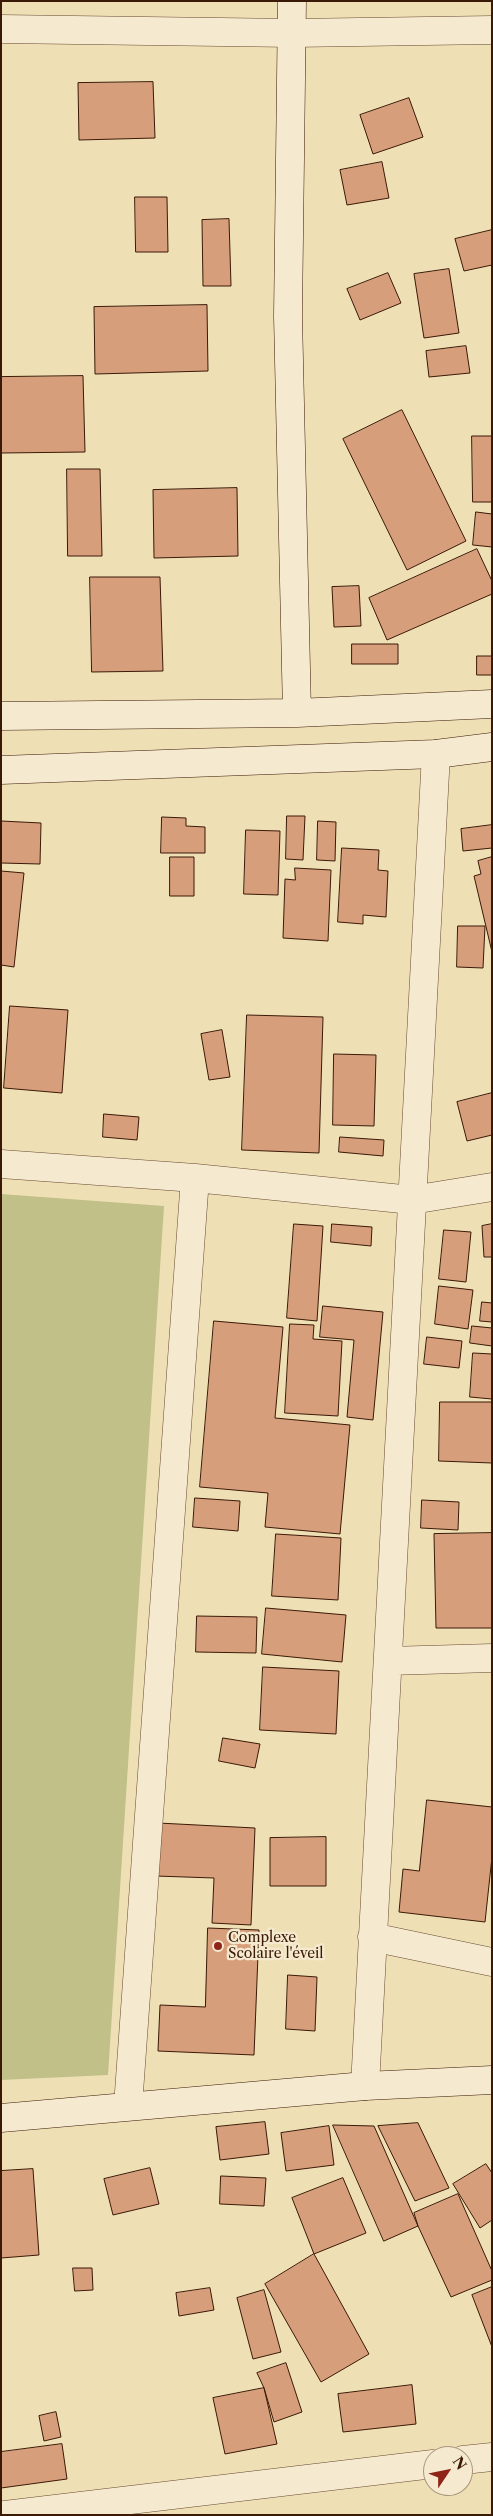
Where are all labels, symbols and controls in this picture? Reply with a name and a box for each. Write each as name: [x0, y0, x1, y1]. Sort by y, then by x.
place label: Complexe Scolaire l'éveil: [228, 1930, 323, 1962]
marker: Complexe Scolaire l'éveil: [212, 1940, 224, 1952]
north arrow: [423, 2446, 473, 2496]
text: N: [449, 2453, 470, 2473]

